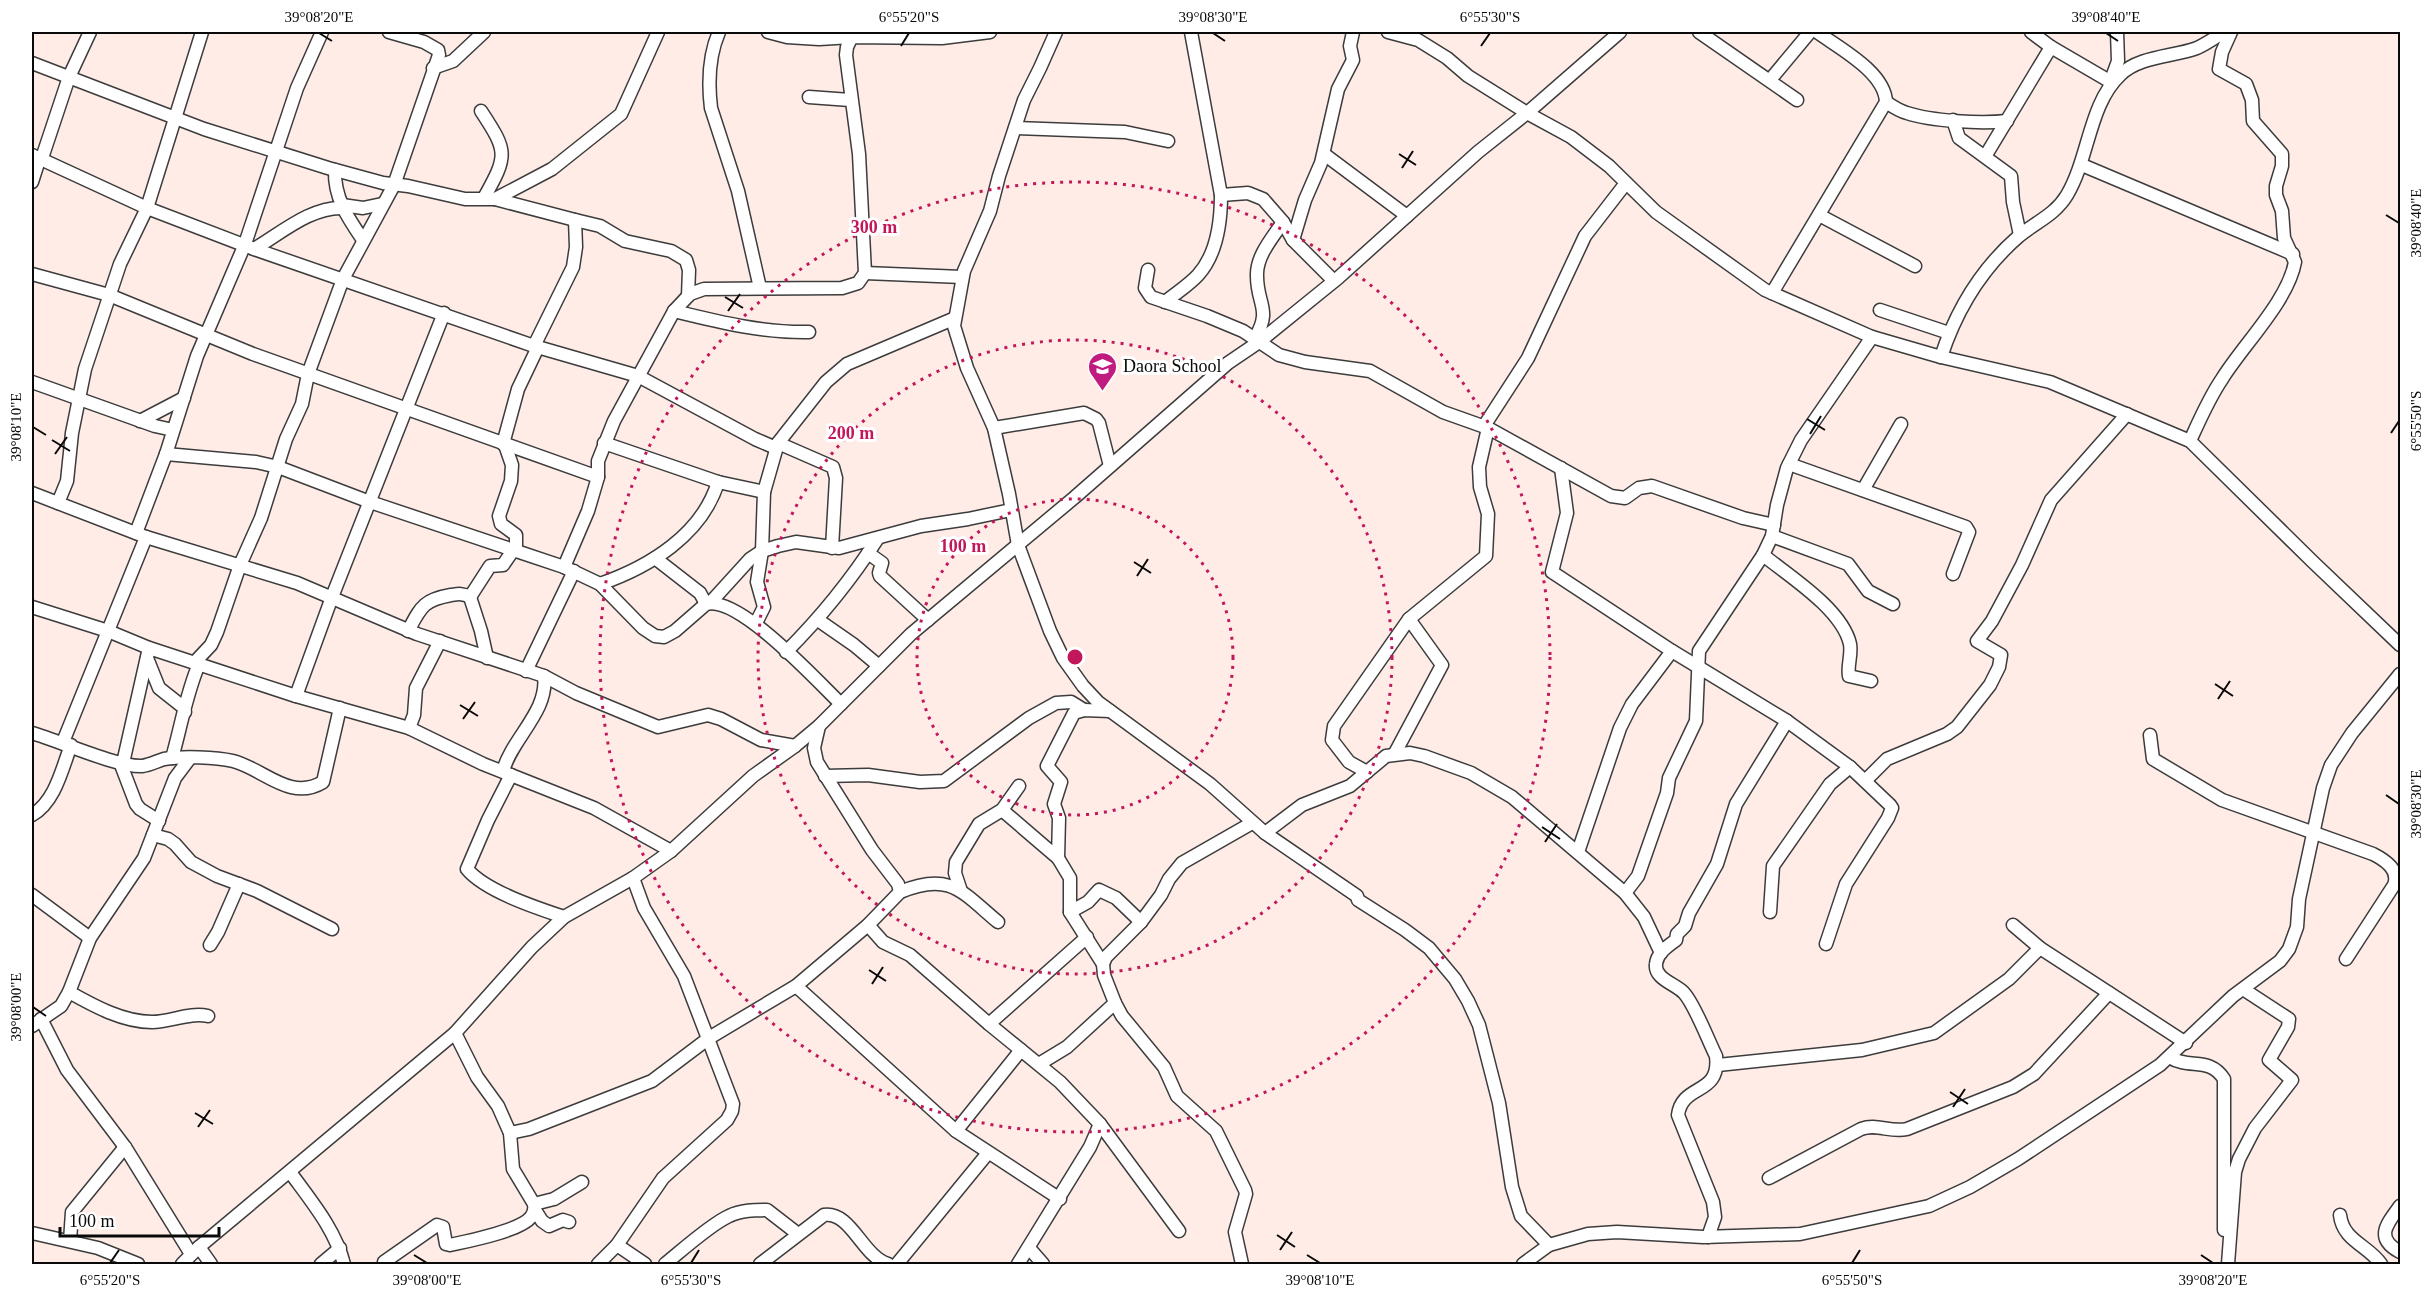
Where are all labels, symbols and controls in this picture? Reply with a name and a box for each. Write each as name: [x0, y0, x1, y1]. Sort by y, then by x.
text: 39°08'20"E: [285, 9, 354, 25]
text: 6°55'20"S: [879, 9, 939, 25]
text: 39°08'30"E: [1179, 9, 1248, 25]
text: 6°55'30"S: [1460, 9, 1520, 25]
text: 39°08'40"E: [2072, 9, 2141, 25]
text: 39°08'40"E: [2408, 189, 2424, 258]
text: 300 m: [851, 217, 897, 237]
school or university icon: Daora School: [1086, 350, 1118, 392]
place label: Daora School: [1123, 356, 1221, 376]
text: 6°55'50"S: [2408, 391, 2424, 451]
text: 39°08'10"E: [8, 393, 24, 462]
text: 200 m: [828, 423, 874, 443]
text: 100 m: [940, 536, 986, 556]
centre of rings: [1065, 647, 1085, 667]
text: 39°08'30"E: [2408, 770, 2424, 839]
text: 39°08'00"E: [8, 973, 24, 1042]
scale bar: [60, 1200, 219, 1238]
text: 100 m: [69, 1211, 115, 1231]
text: 6°55'20"S: [80, 1272, 140, 1288]
text: 39°08'00"E: [393, 1272, 462, 1288]
text: 6°55'30"S: [661, 1272, 721, 1288]
text: 39°08'10"E: [1286, 1272, 1355, 1288]
text: 6°55'50"S: [1822, 1272, 1882, 1288]
text: 39°08'20"E: [2179, 1272, 2248, 1288]

